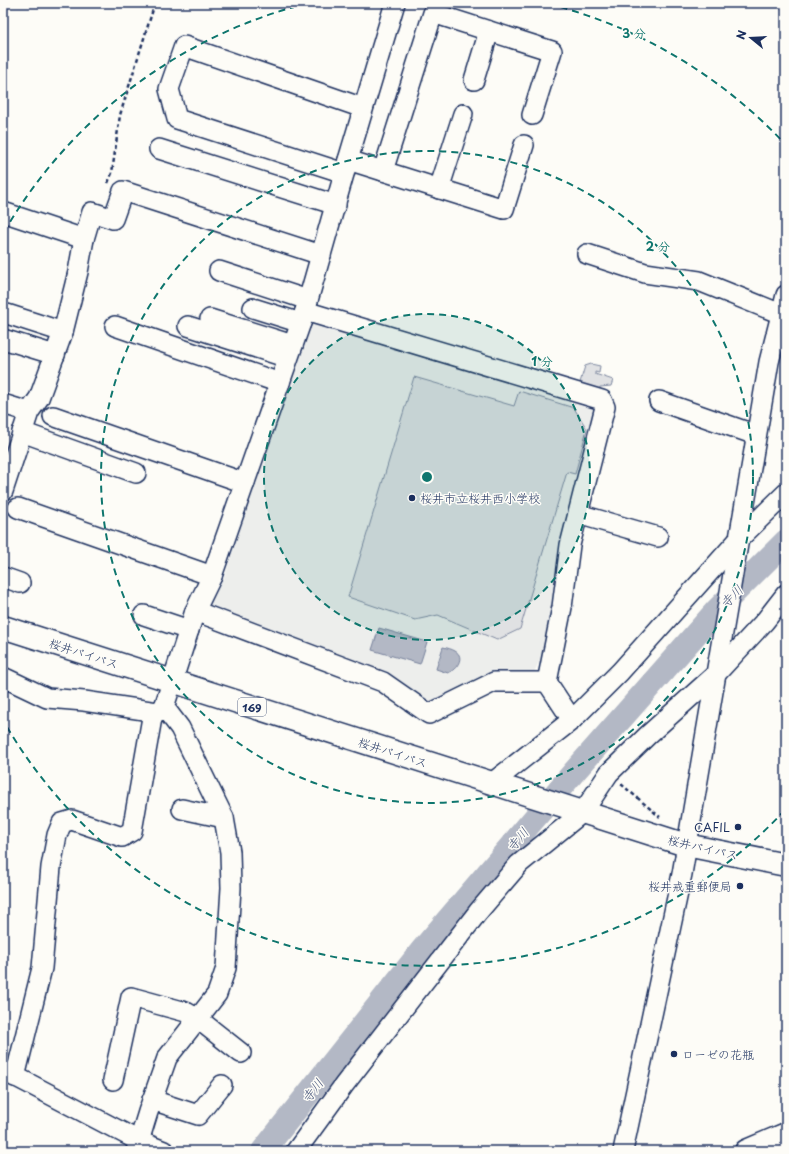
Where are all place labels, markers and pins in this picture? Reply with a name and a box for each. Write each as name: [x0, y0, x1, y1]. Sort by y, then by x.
centre of rings: [420, 470, 434, 484]
place label: 桜井市立桜井西小学校: [420, 489, 540, 507]
marker: 桜井市立桜井西小学校: [407, 493, 417, 503]
place label: CAFIL: [694, 818, 730, 836]
marker: CAFIL: [733, 822, 743, 832]
place label: 桜井戒重郵便局: [648, 877, 732, 895]
marker: 桜井戒重郵便局: [735, 881, 745, 891]
place label: ローゼの花瓶: [682, 1045, 754, 1063]
marker: ローゼの花瓶: [669, 1049, 679, 1059]

